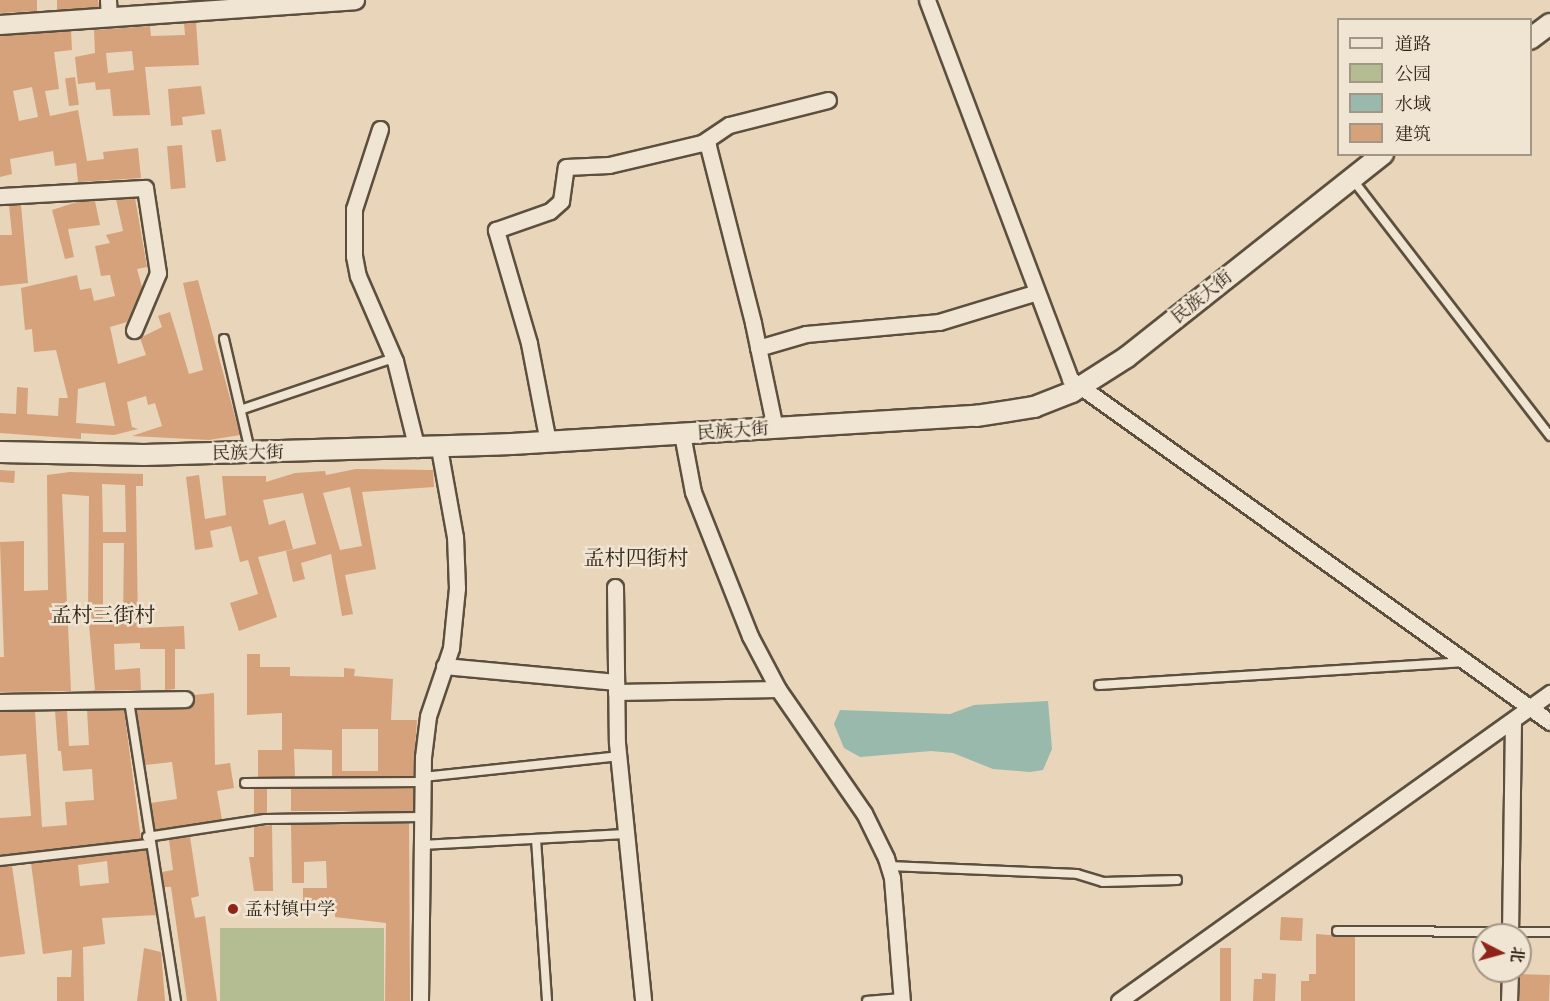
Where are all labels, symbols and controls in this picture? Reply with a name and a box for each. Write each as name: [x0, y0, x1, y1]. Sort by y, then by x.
legend: [1337, 18, 1532, 156]
text: 道路: [1395, 30, 1431, 57]
text: 公园: [1395, 60, 1431, 87]
text: 水域: [1395, 90, 1431, 117]
text: 建筑: [1395, 120, 1431, 147]
street label: 民族大街: [1167, 266, 1237, 328]
street label: 民族大街: [696, 418, 770, 444]
street label: 民族大街: [212, 442, 284, 464]
district label: 孟村四街村: [584, 545, 688, 571]
district label: 孟村三街村: [51, 602, 155, 628]
place label: 孟村镇中学: [245, 898, 335, 920]
marker: 孟村镇中学: [226, 902, 240, 916]
north arrow: [1472, 923, 1532, 983]
text: 北: [1505, 945, 1531, 964]

